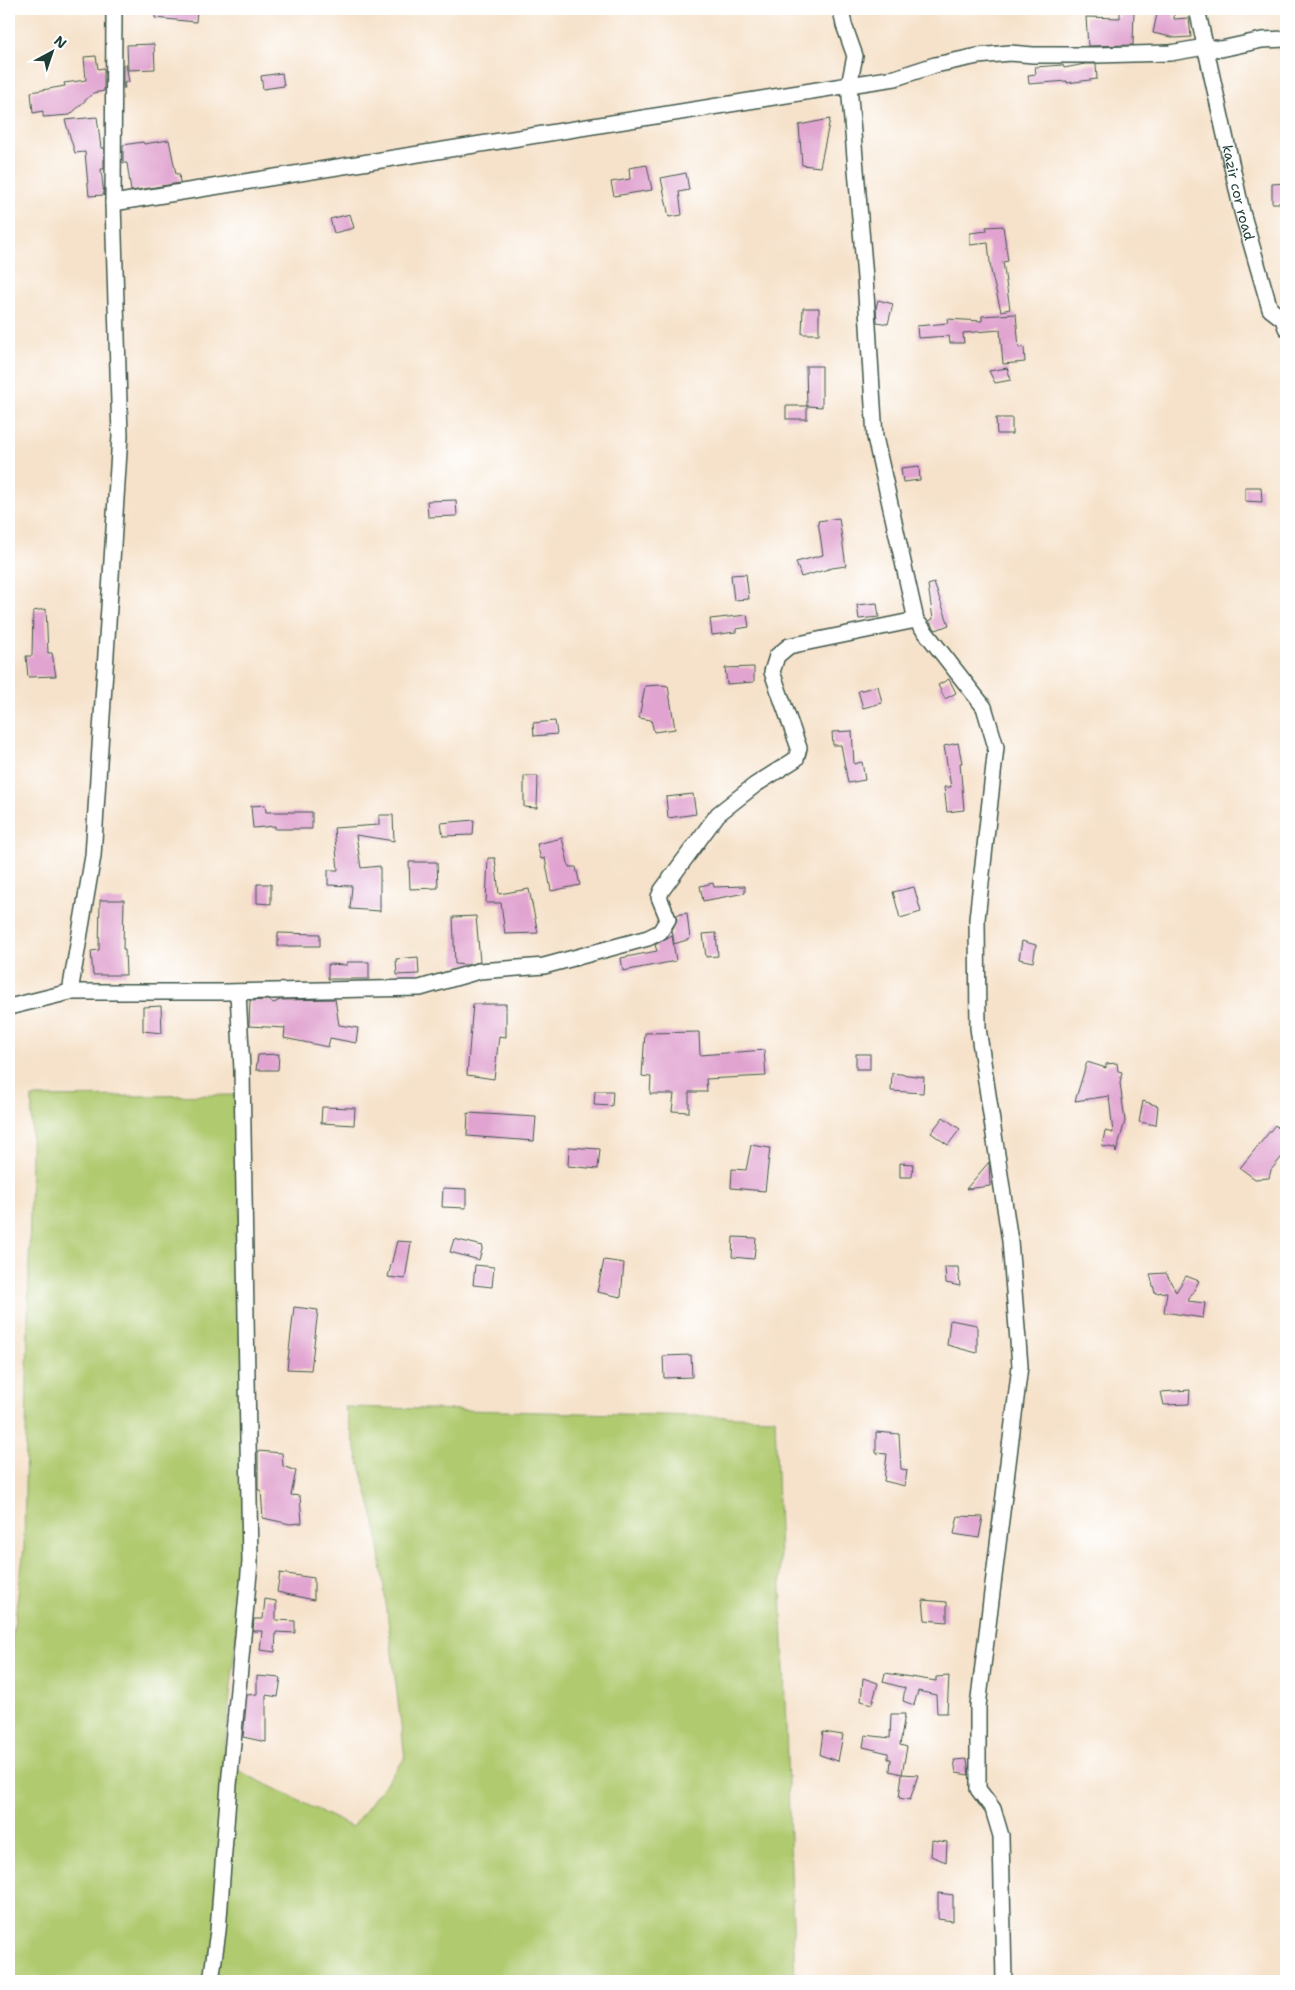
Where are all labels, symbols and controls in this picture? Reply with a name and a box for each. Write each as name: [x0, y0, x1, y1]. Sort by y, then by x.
north arrow: [28, 28, 78, 78]
text: N: [50, 32, 70, 53]
street label: kazir cor road: [1218, 143, 1259, 242]

